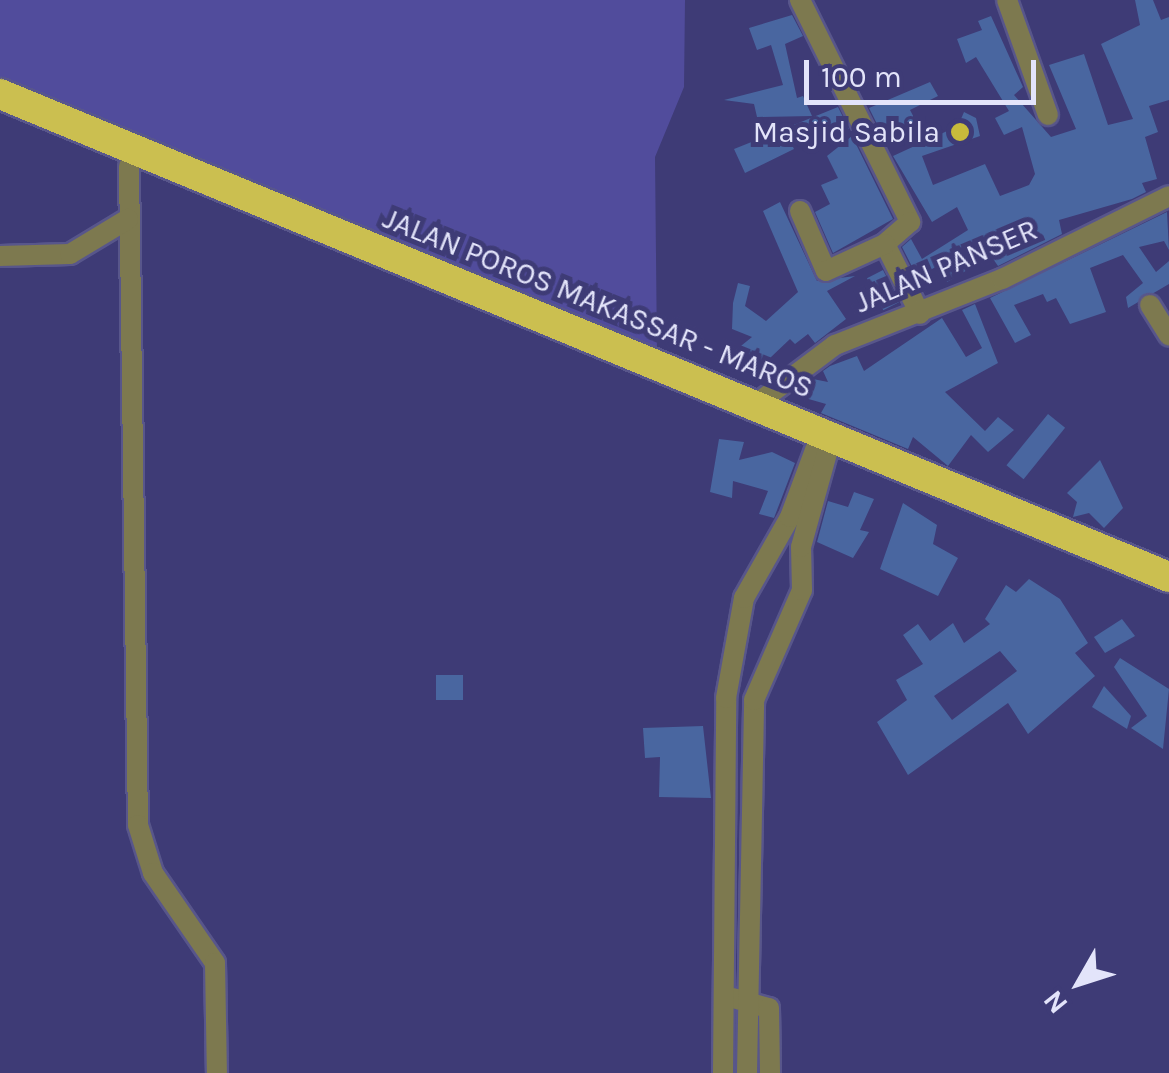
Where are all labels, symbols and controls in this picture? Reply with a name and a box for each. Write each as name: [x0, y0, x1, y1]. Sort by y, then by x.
scale bar: [809, 40, 1042, 102]
text: 100 m: [821, 59, 902, 95]
place label: Masjid Sabila: [753, 114, 940, 150]
marker: Masjid Sabila: [949, 121, 971, 143]
street label: JALAN POROS MAKASSAR - MAROS: [378, 200, 818, 406]
street label: JALAN PANSER: [849, 211, 1043, 321]
north arrow: [1029, 933, 1129, 1033]
text: N: [1036, 984, 1074, 1020]

